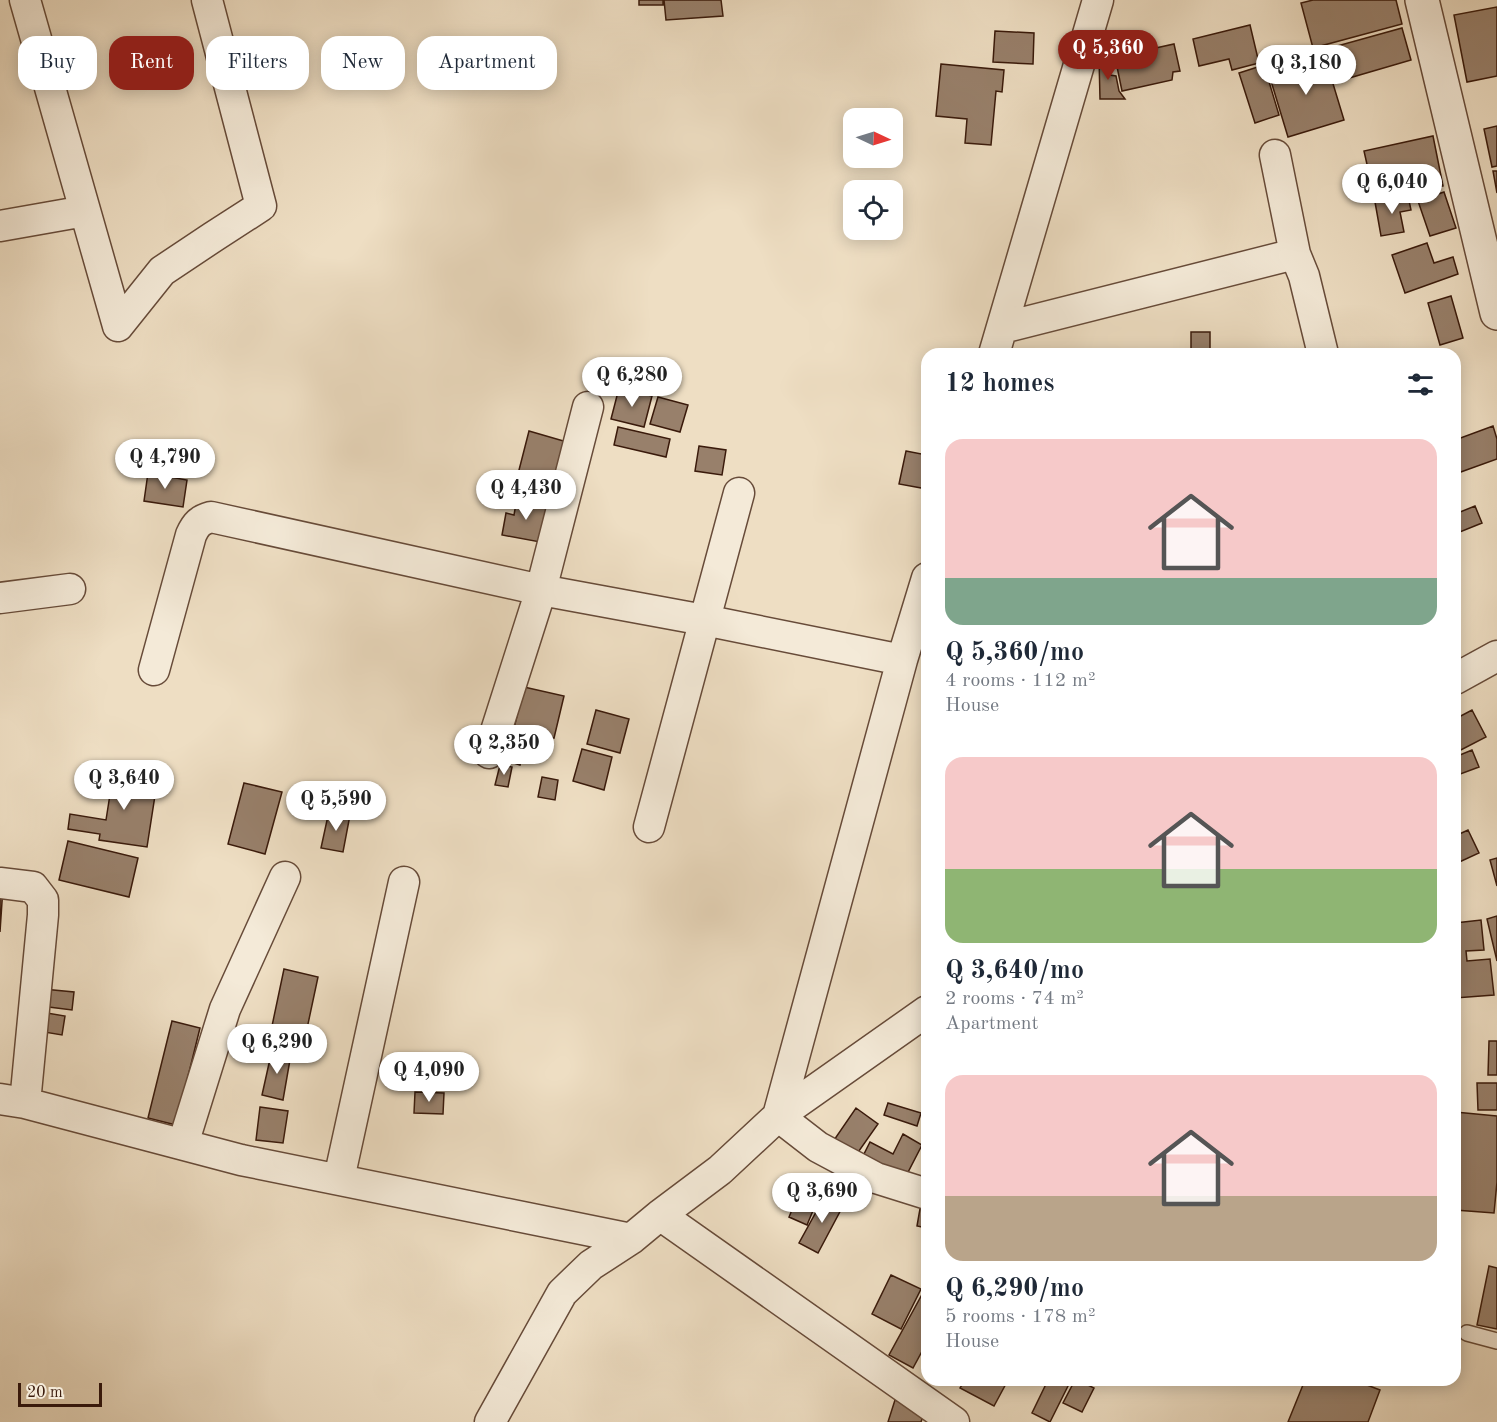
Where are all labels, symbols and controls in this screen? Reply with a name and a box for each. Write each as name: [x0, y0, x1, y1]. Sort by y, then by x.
pin: Q 5,360: [1053, 30, 1163, 81]
chip: Buy: [18, 36, 97, 90]
chip: Rent: [109, 36, 194, 90]
chip: Filters: [206, 36, 309, 90]
chip: New: [321, 36, 405, 90]
chip: Apartment: [417, 36, 557, 90]
text: Q 5,360: [1072, 39, 1144, 59]
pin: Q 3,180: [1251, 45, 1361, 96]
text: Q 3,180: [1270, 54, 1342, 74]
north arrow: [843, 108, 903, 168]
map controls: [843, 108, 903, 240]
pin: Q 6,040: [1337, 164, 1447, 215]
text: Q 6,040: [1356, 173, 1428, 193]
button: locate: [843, 180, 903, 240]
pin: Q 6,280: [577, 357, 687, 408]
text: Q 6,280: [596, 366, 668, 386]
icon: filters: [1404, 368, 1437, 401]
text: 12 homes: [945, 371, 1054, 397]
pin: Q 4,790: [110, 439, 220, 490]
text: Q 4,790: [129, 448, 201, 468]
pin: Q 4,430: [471, 470, 581, 521]
icon: home: [1137, 478, 1245, 586]
text: Q 4,430: [490, 479, 562, 499]
text: Q 5,360/mo: [945, 640, 1084, 666]
text: 4 rooms · 112 m²: [945, 671, 1095, 691]
text: House: [945, 696, 999, 716]
pin: Q 2,350: [449, 725, 559, 776]
text: Q 2,350: [468, 734, 540, 754]
pin: Q 3,640: [69, 760, 179, 811]
text: Q 3,640: [88, 769, 160, 789]
pin: Q 5,590: [281, 781, 391, 832]
text: Q 5,590: [300, 790, 372, 810]
icon: home: [1137, 796, 1245, 904]
text: Q 3,640/mo: [945, 958, 1084, 984]
text: 2 rooms · 74 m²: [945, 989, 1084, 1009]
text: Apartment: [945, 1014, 1039, 1034]
pin: Q 6,290: [222, 1024, 332, 1075]
text: Q 6,290: [241, 1033, 313, 1053]
pin: Q 4,090: [374, 1052, 484, 1103]
text: Q 4,090: [393, 1061, 465, 1081]
icon: home: [1137, 1114, 1245, 1222]
pin: Q 3,690: [767, 1173, 877, 1224]
text: Q 3,690: [786, 1182, 858, 1202]
text: Q 6,290/mo: [945, 1276, 1084, 1302]
text: 5 rooms · 178 m²: [945, 1307, 1095, 1327]
text: House: [945, 1332, 999, 1352]
scale bar: [18, 1380, 102, 1408]
text: 20 m: [27, 1385, 63, 1401]

